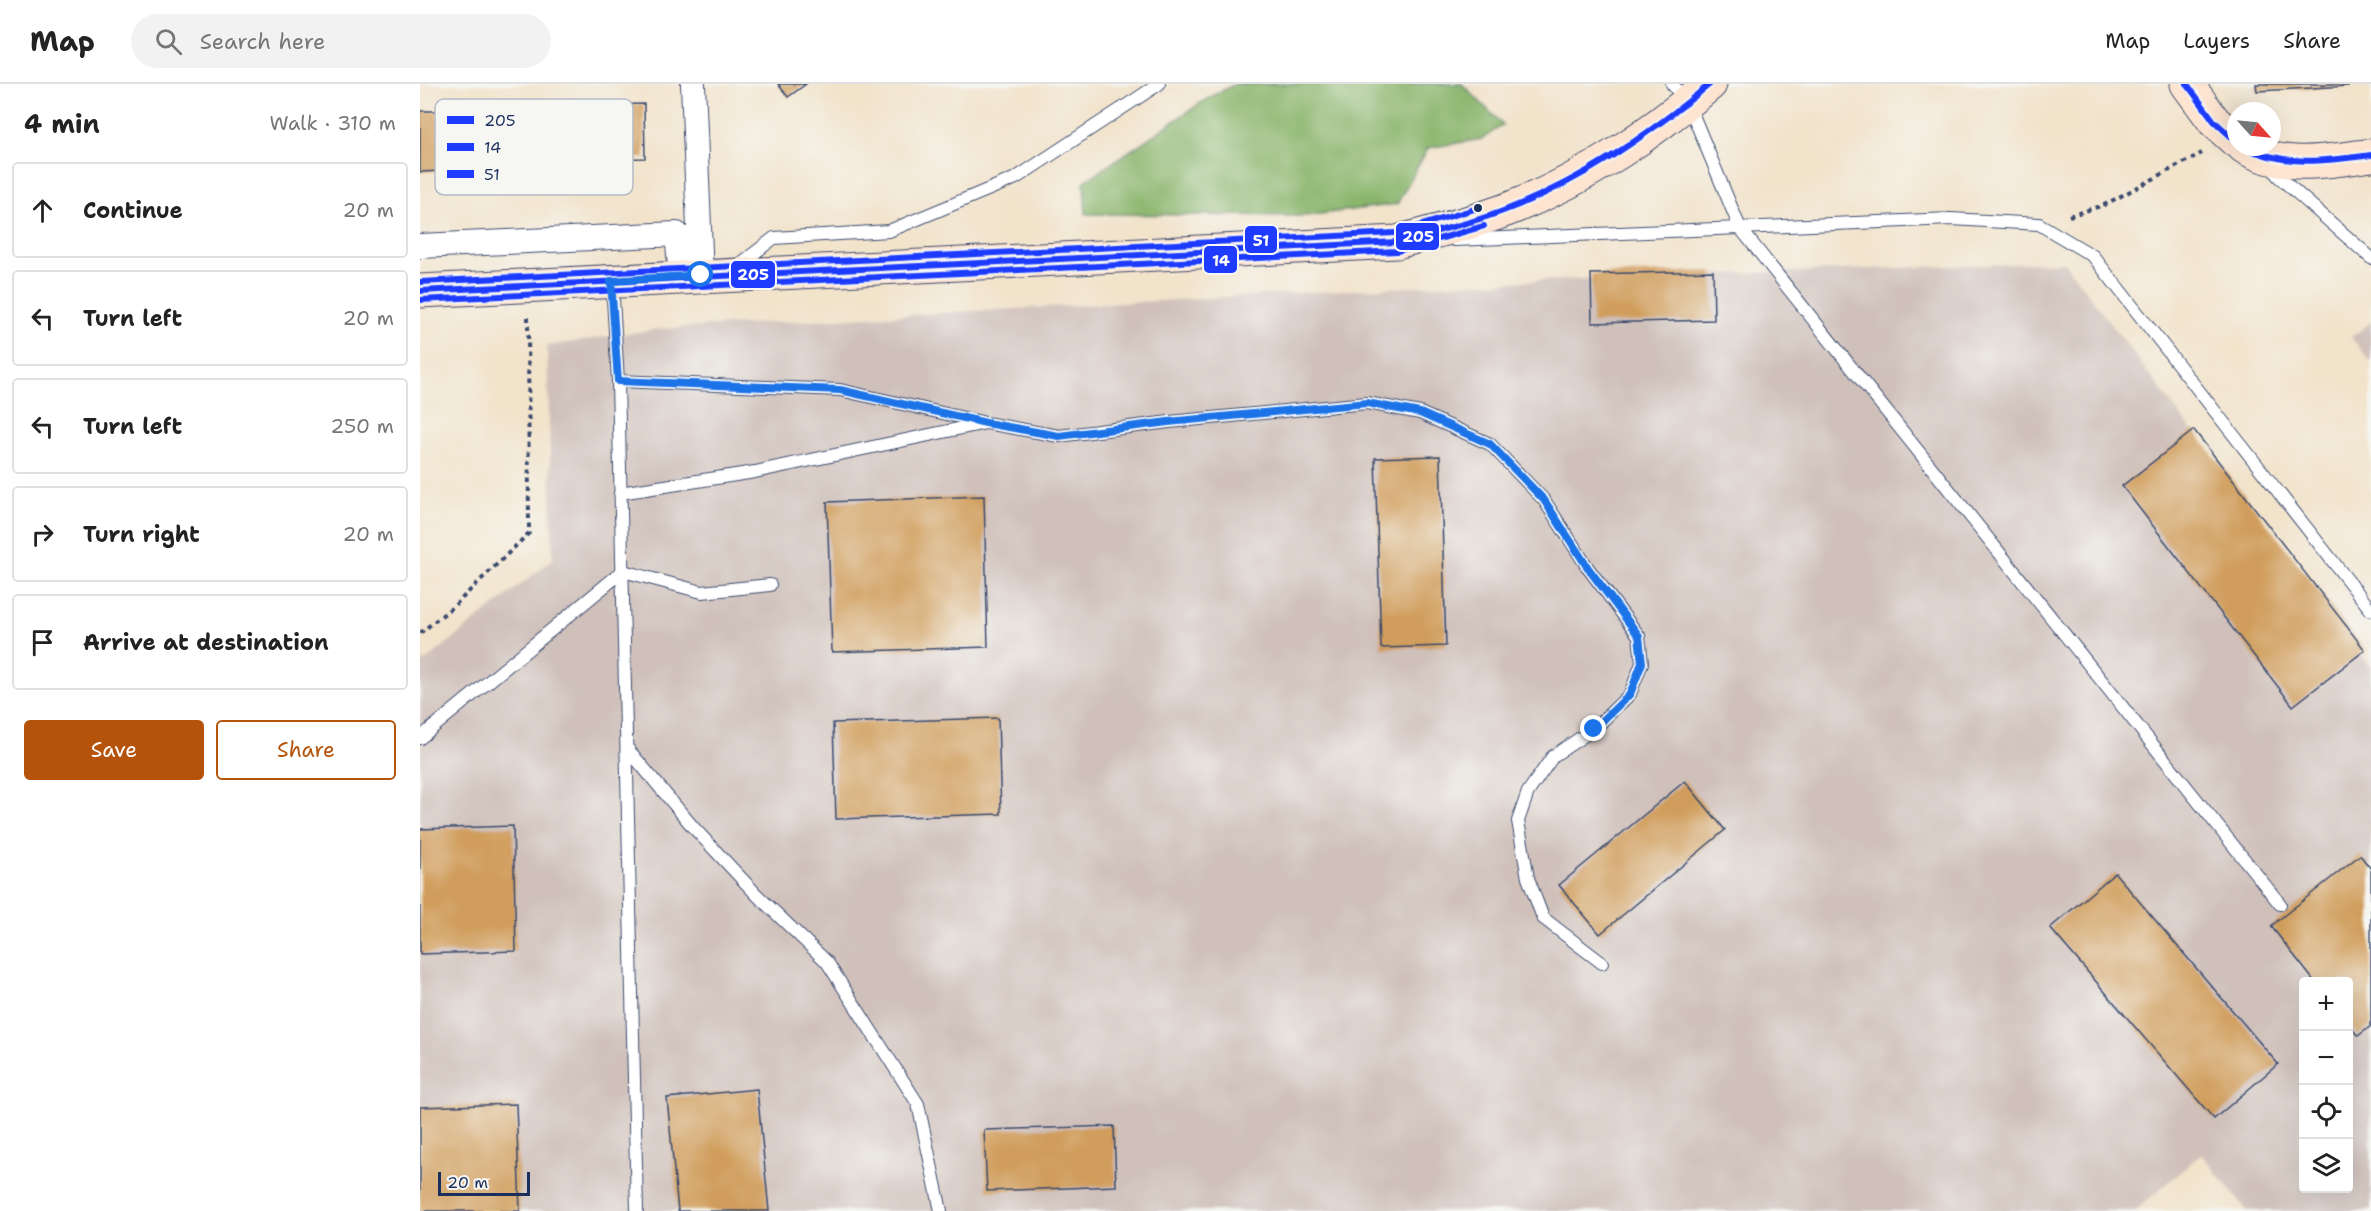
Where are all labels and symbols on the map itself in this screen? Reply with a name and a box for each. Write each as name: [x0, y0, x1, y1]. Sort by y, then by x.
legend: [435, 99, 633, 195]
north arrow: [2227, 102, 2281, 156]
text: 205: [484, 110, 516, 131]
text: 14: [484, 137, 501, 158]
text: 51: [484, 164, 500, 185]
unlabelled marker: [1472, 202, 1484, 214]
line badge: 205: [1395, 222, 1440, 251]
line badge: 51: [1244, 225, 1278, 254]
text: 205: [1402, 226, 1434, 247]
text: 51: [1253, 230, 1269, 251]
line badge: 14: [1203, 245, 1238, 274]
text: 14: [1212, 250, 1230, 271]
line badge: 205: [730, 260, 776, 289]
route start: [687, 261, 713, 287]
text: 205: [737, 264, 769, 285]
route end: [1580, 715, 1606, 741]
scale bar: [438, 1169, 530, 1196]

